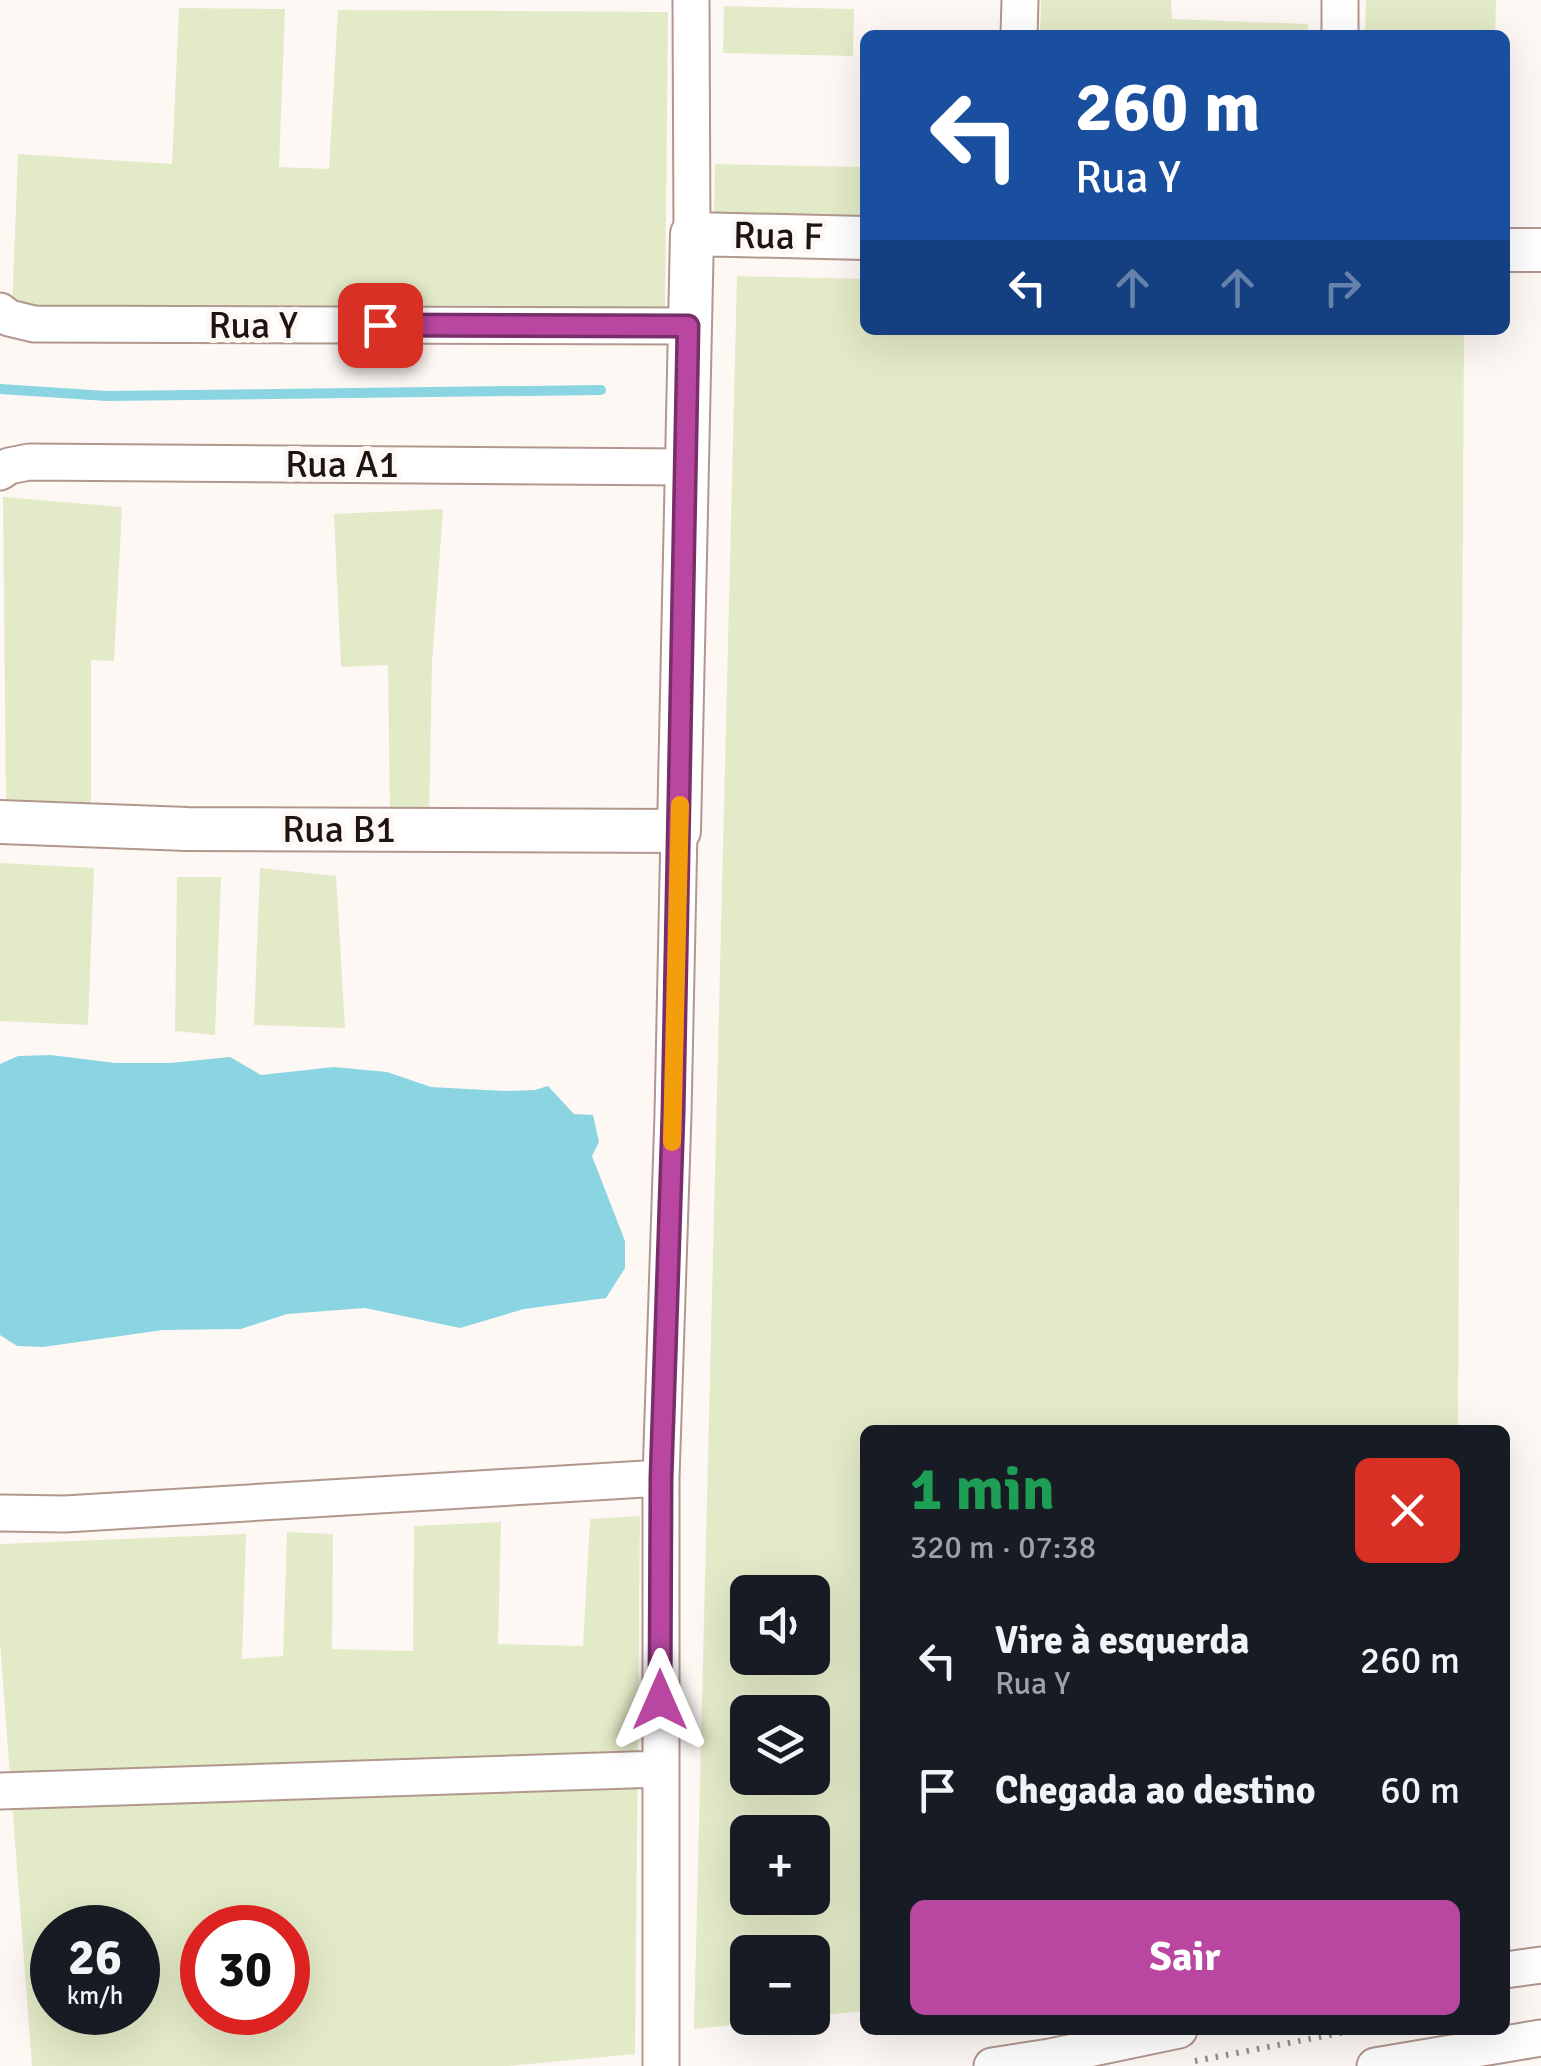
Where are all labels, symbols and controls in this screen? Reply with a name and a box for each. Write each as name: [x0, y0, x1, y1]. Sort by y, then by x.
text: 260 m: [1075, 64, 1260, 150]
icon: left: [910, 70, 1040, 200]
text: Rua Y: [1075, 150, 1181, 205]
street label: Rua F: [732, 212, 824, 260]
icon: left: [1000, 260, 1055, 315]
icon: ahead: [1105, 260, 1160, 315]
icon: ahead: [1210, 260, 1265, 315]
icon: right: [1315, 260, 1370, 315]
pin: [338, 283, 423, 368]
icon: arrive: [353, 298, 408, 353]
street label: Rua Y: [208, 302, 298, 349]
street label: Rua A1: [285, 441, 399, 488]
street label: Rua B1: [282, 806, 396, 853]
text: 1 min: [910, 1453, 1055, 1527]
button: close: [1355, 1458, 1460, 1563]
text: 320 m · 07:38: [910, 1528, 1096, 1567]
map controls: [730, 1575, 830, 2035]
button: sound: [730, 1575, 830, 1675]
text: Vire à esquerda: [995, 1617, 1249, 1664]
icon: left: [910, 1633, 965, 1688]
text: 260 m: [1360, 1637, 1460, 1684]
position arrow: [608, 1648, 712, 1752]
text: Rua Y: [995, 1664, 1070, 1703]
button: layers: [730, 1695, 830, 1795]
icon: arrive: [910, 1763, 965, 1818]
text: Chegada ao destino: [995, 1767, 1316, 1814]
text: 60 m: [1380, 1767, 1460, 1814]
button: +: [730, 1815, 830, 1915]
button: Sair: [910, 1900, 1460, 2015]
speed limit sign: 30: [180, 1905, 310, 2035]
text: 26: [68, 1927, 122, 1989]
button: −: [730, 1935, 830, 2035]
text: km/h: [67, 1980, 123, 2011]

